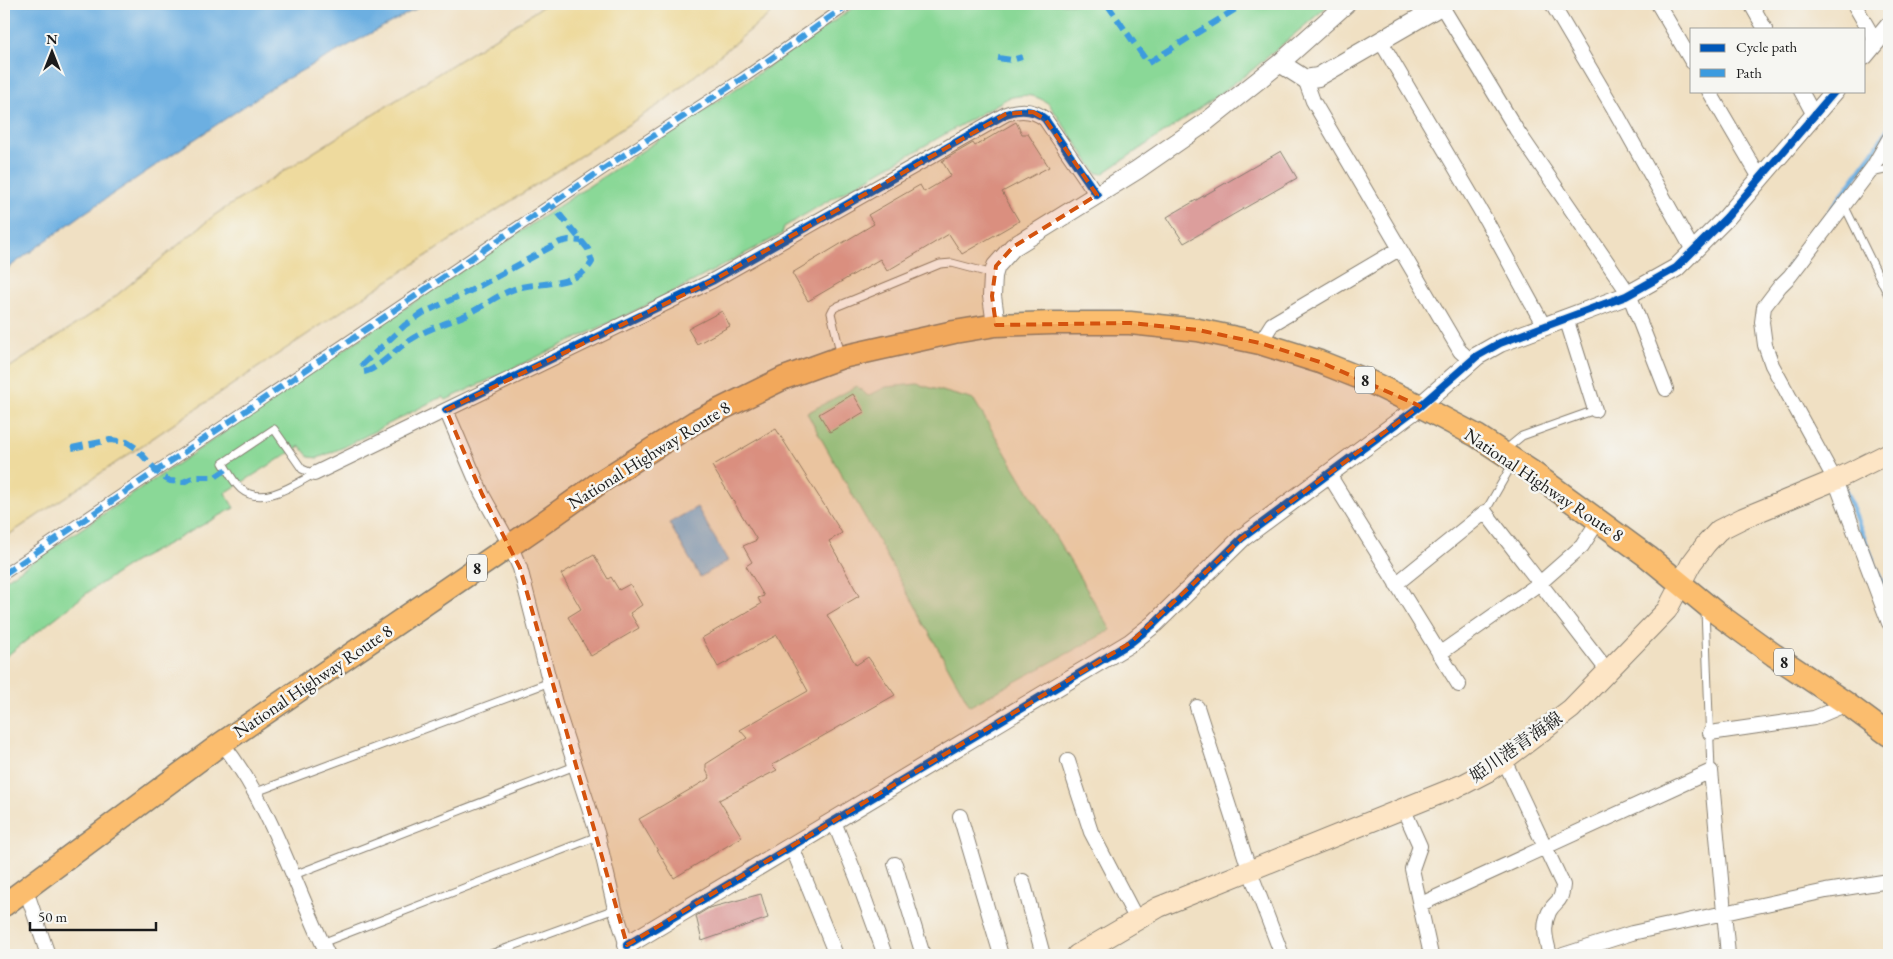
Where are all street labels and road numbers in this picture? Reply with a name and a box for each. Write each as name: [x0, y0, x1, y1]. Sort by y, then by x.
road number: 8: [1355, 366, 1375, 394]
street label: National Highway Route 8: [563, 395, 734, 514]
street label: National Highway Route 8: [1460, 423, 1628, 547]
road number: 8: [467, 554, 487, 582]
street label: National Highway Route 8: [229, 619, 397, 743]
road number: 8: [1774, 649, 1794, 676]
street label: 姫川港青海線: [1465, 706, 1567, 787]

